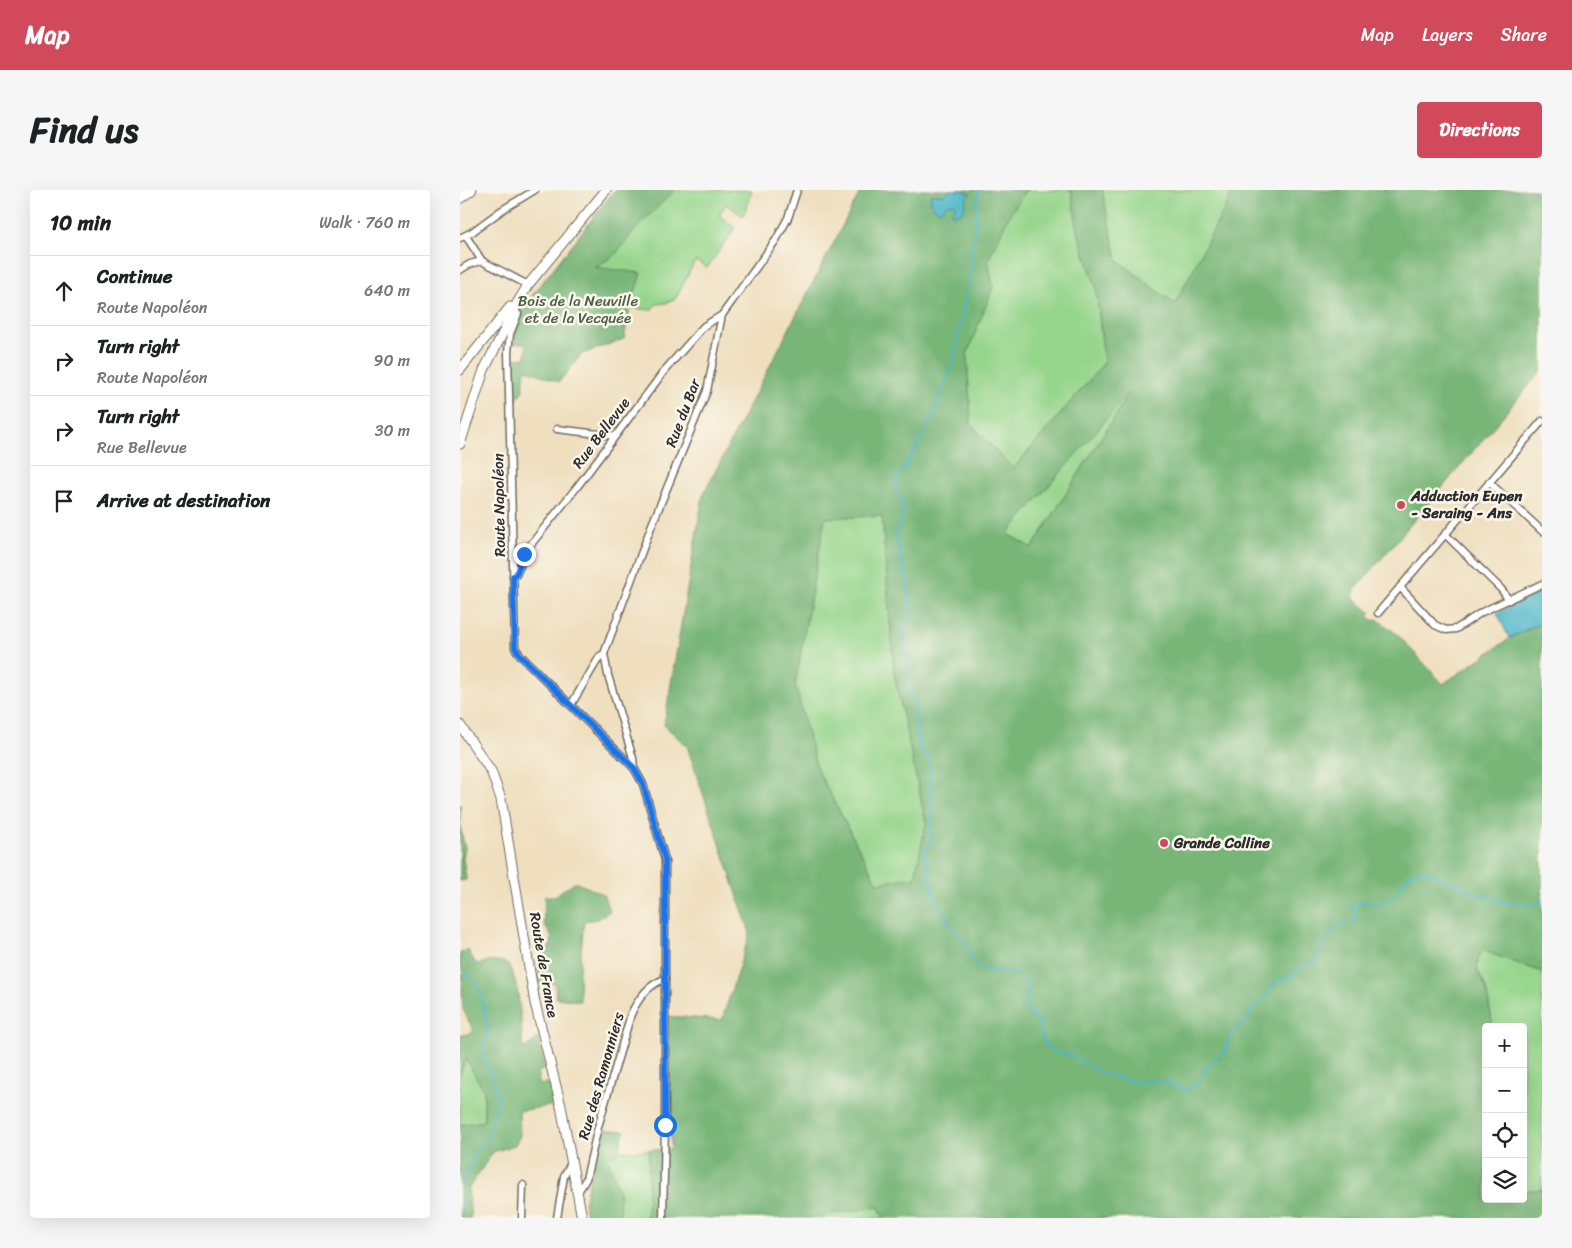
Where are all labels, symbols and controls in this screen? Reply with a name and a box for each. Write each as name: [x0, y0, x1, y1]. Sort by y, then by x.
text: Map: [25, 14, 69, 56]
text: Map: [1361, 19, 1394, 51]
text: Layers: [1422, 19, 1473, 51]
text: Share: [1501, 19, 1547, 51]
text: Find us: [30, 99, 138, 161]
button: Directions: [1417, 102, 1542, 158]
text: 10 min: [50, 204, 111, 242]
text: Walk · 760 m: [319, 208, 410, 237]
text: Continue: [97, 260, 173, 293]
text: 640 m: [364, 276, 410, 305]
icon: ahead: [50, 277, 78, 305]
park label: Bois de la Neuville et de la Vecquée: [518, 288, 638, 331]
text: Route Napoléon: [97, 293, 207, 322]
text: Turn right: [97, 330, 179, 363]
text: 90 m: [374, 346, 410, 375]
icon: right: [50, 347, 78, 375]
text: Route Napoléon: [97, 363, 207, 392]
street label: Rue du Bar: [658, 374, 708, 451]
street label: Rue Bellevue: [565, 392, 637, 474]
text: Turn right: [97, 400, 179, 433]
text: 30 m: [375, 416, 410, 445]
icon: right: [50, 417, 78, 445]
text: Rue Bellevue: [97, 433, 187, 462]
street label: Route Napoléon: [485, 453, 513, 557]
place label: Adduction Eupen - Seraing - Ans: [1410, 483, 1523, 526]
text: Arrive at destination: [97, 484, 270, 517]
icon: arrive: [50, 487, 78, 515]
marker: Adduction Eupen - Seraing - Ans: [1395, 499, 1407, 511]
route end: [513, 543, 536, 566]
place label: Grande Colline: [1173, 830, 1270, 856]
marker: Grande Colline: [1158, 837, 1170, 849]
street label: Route de France: [522, 910, 566, 1020]
street label: Rue des Ramonniers: [570, 1009, 632, 1143]
map controls: [1482, 1023, 1527, 1203]
button: +: [1482, 1023, 1527, 1068]
button: −: [1482, 1068, 1527, 1113]
button: locate: [1482, 1113, 1527, 1158]
route start: [654, 1114, 677, 1137]
button: layers: [1482, 1158, 1527, 1203]

